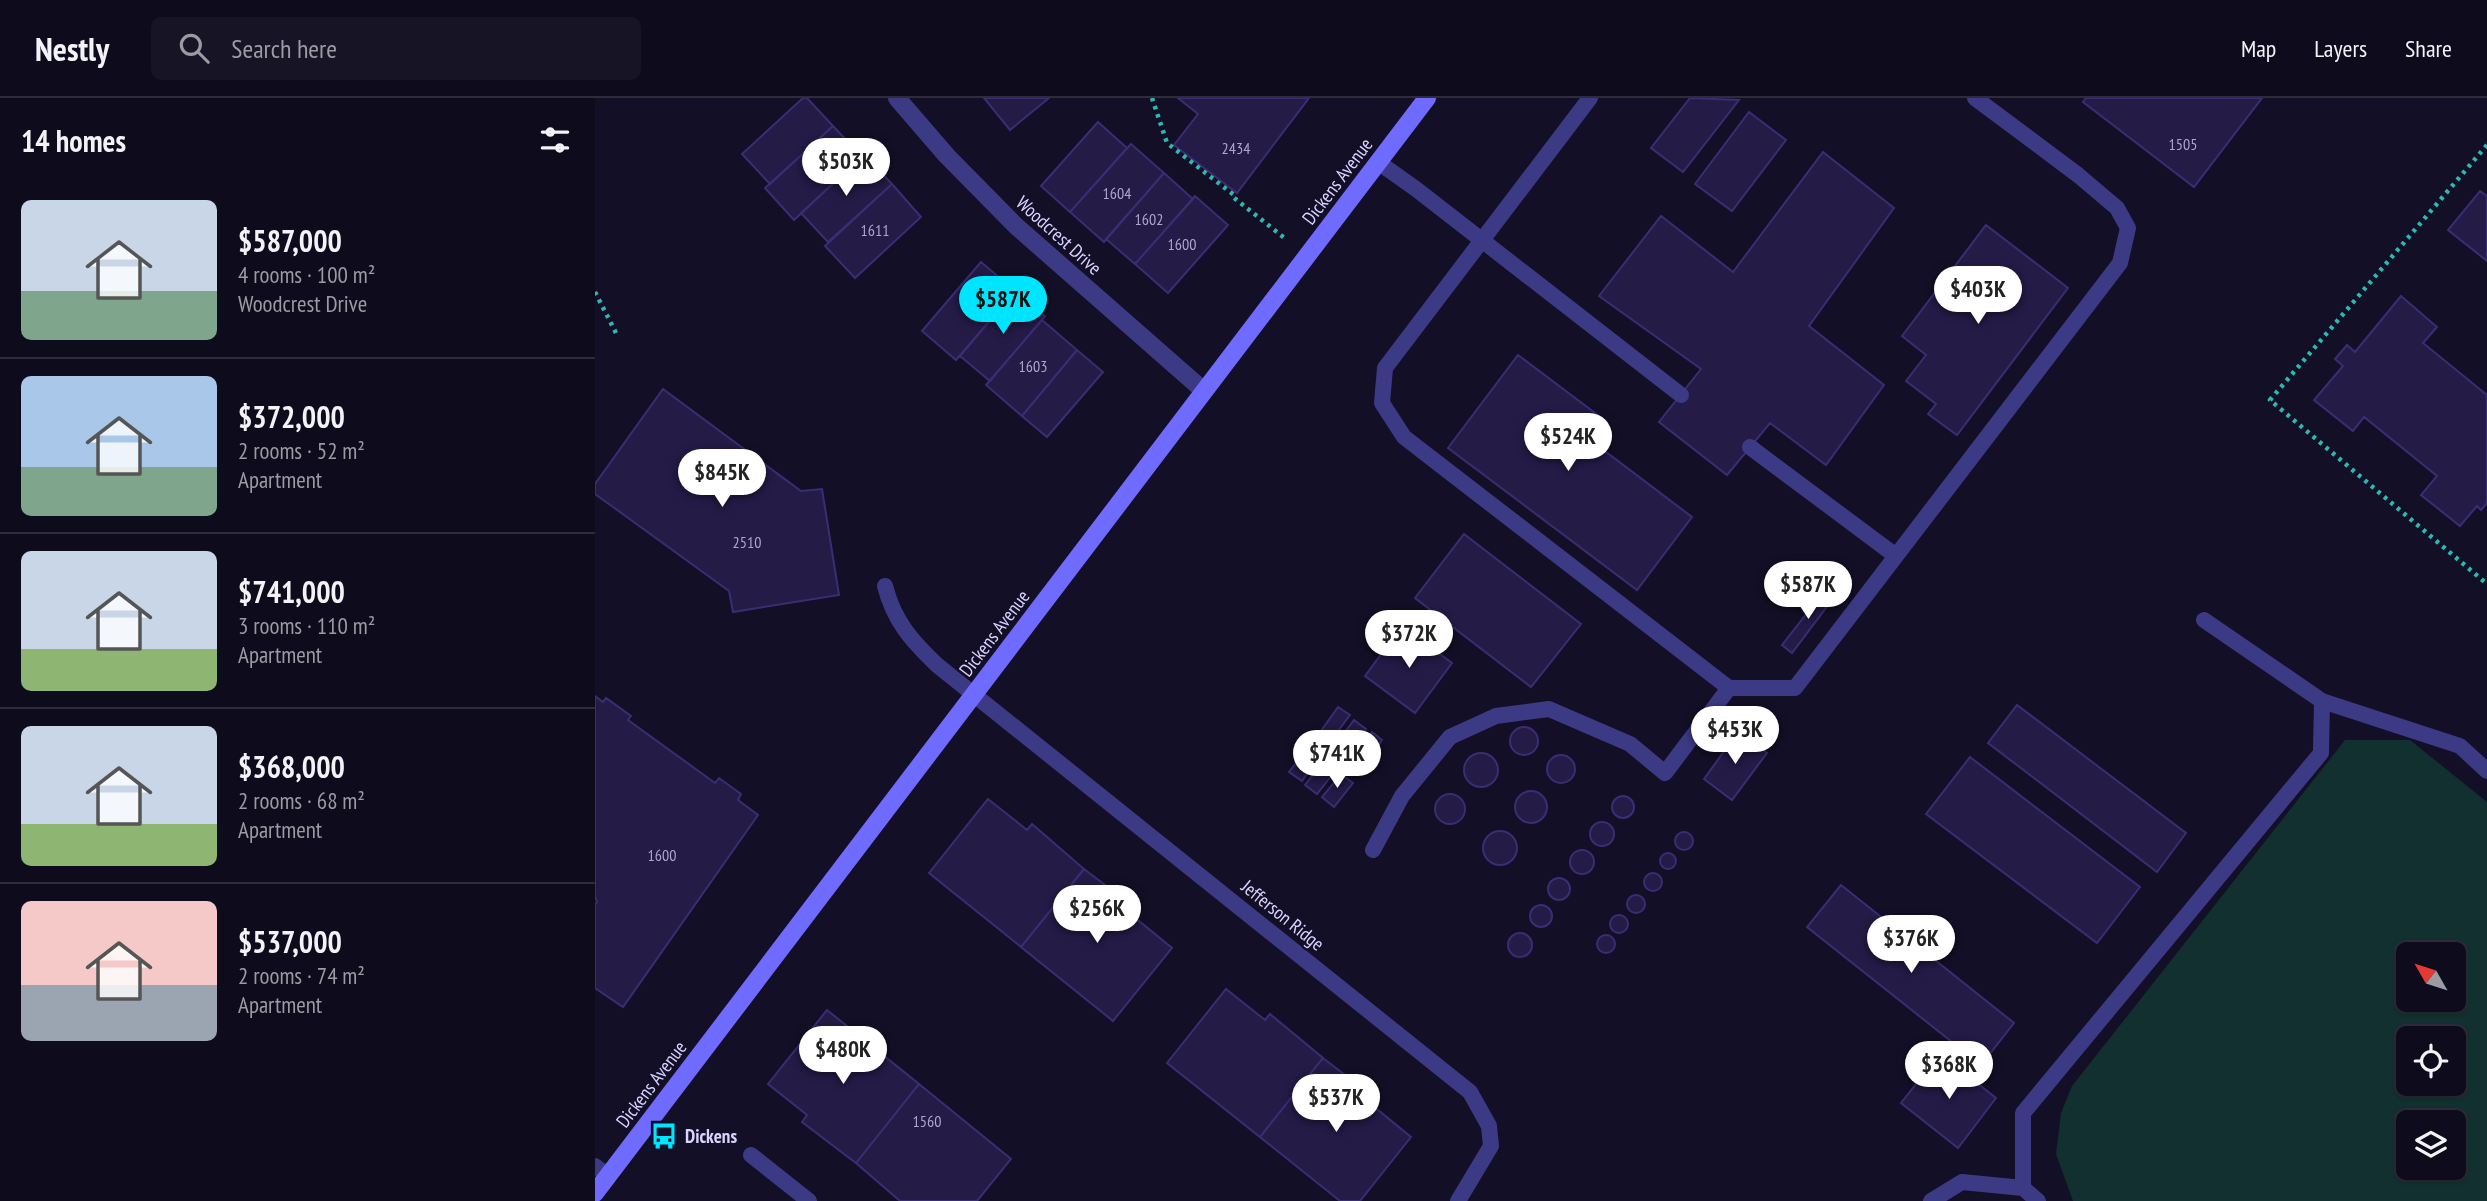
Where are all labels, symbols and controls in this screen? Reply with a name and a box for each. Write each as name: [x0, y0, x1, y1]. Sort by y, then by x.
search box: [151, 17, 641, 80]
text: Nestly: [35, 27, 109, 70]
icon: search: [175, 29, 213, 67]
text: Search here: [231, 32, 337, 65]
text: Map: [2241, 33, 2276, 64]
text: Layers: [2314, 33, 2367, 64]
text: Share: [2405, 33, 2452, 64]
text: 14 homes: [21, 121, 126, 160]
icon: filters: [536, 121, 574, 159]
street label: Dickens Avenue: [1297, 133, 1377, 229]
house number: 1505: [2169, 134, 2197, 154]
house number: 2434: [1222, 138, 1250, 158]
pin: $503K: [797, 139, 895, 198]
text: $503K: [818, 146, 874, 175]
house number: 1604: [1103, 183, 1131, 203]
street label: Woodcrest Drive: [1011, 190, 1107, 280]
house number: 1602: [1135, 209, 1163, 229]
house number: 1611: [861, 220, 889, 240]
text: $587,000: [238, 221, 342, 260]
icon: home: [77, 228, 161, 312]
house number: 1600: [1168, 234, 1196, 254]
text: 4 rooms · 100 m²: [238, 260, 375, 289]
pin: $403K: [1929, 266, 2027, 326]
text: $403K: [1950, 274, 2006, 303]
pin: $587K: [954, 276, 1052, 336]
text: $587K: [975, 284, 1031, 313]
text: Woodcrest Drive: [238, 289, 367, 318]
house number: 1603: [1019, 356, 1047, 376]
text: $372,000: [238, 397, 345, 436]
icon: home: [77, 404, 161, 488]
pin: $524K: [1519, 414, 1617, 473]
text: $524K: [1540, 421, 1596, 450]
text: 2 rooms · 52 m²: [238, 436, 365, 465]
pin: $845K: [673, 450, 771, 509]
text: $845K: [694, 457, 750, 486]
text: Apartment: [238, 465, 322, 494]
house number: 2510: [733, 532, 761, 552]
pin: $587K: [1759, 561, 1857, 621]
text: $587K: [1780, 569, 1836, 598]
text: $741,000: [238, 572, 345, 611]
icon: home: [77, 579, 161, 663]
street label: Dickens Avenue: [954, 585, 1034, 681]
pin: $372K: [1360, 610, 1458, 670]
text: 3 rooms · 110 m²: [238, 611, 375, 640]
text: $372K: [1381, 618, 1437, 647]
text: Apartment: [238, 640, 322, 669]
pin: $453K: [1686, 706, 1784, 766]
text: $453K: [1707, 714, 1763, 743]
pin: $741K: [1288, 730, 1386, 790]
text: $741K: [1309, 738, 1365, 767]
text: $368,000: [238, 747, 345, 786]
icon: home: [77, 754, 161, 838]
text: 2 rooms · 68 m²: [238, 786, 365, 815]
text: Apartment: [238, 815, 322, 844]
house number: 1600: [648, 845, 676, 865]
street label: Jefferson Ridge: [1236, 874, 1329, 956]
pin: $256K: [1048, 886, 1146, 945]
text: $256K: [1069, 893, 1125, 922]
pin: $376K: [1862, 916, 1960, 975]
text: $537,000: [238, 922, 342, 961]
text: $376K: [1883, 923, 1939, 952]
icon: home: [77, 929, 161, 1013]
north arrow: [2396, 942, 2466, 1012]
map controls: [2396, 942, 2466, 1180]
text: 2 rooms · 74 m²: [238, 961, 365, 990]
text: Apartment: [238, 990, 322, 1019]
pin: $480K: [794, 1026, 892, 1086]
button: locate: [2396, 1026, 2466, 1096]
text: $480K: [815, 1034, 871, 1063]
street label: Dickens Avenue: [611, 1036, 691, 1132]
pin: $368K: [1900, 1042, 1998, 1101]
text: $368K: [1921, 1049, 1977, 1078]
pin: $537K: [1287, 1074, 1385, 1134]
text: $537K: [1308, 1082, 1364, 1111]
button: layers: [2396, 1110, 2466, 1180]
house number: 1560: [913, 1111, 941, 1131]
bus stop icon: Dickens: [649, 1121, 679, 1151]
place label: Dickens: [685, 1124, 737, 1148]

